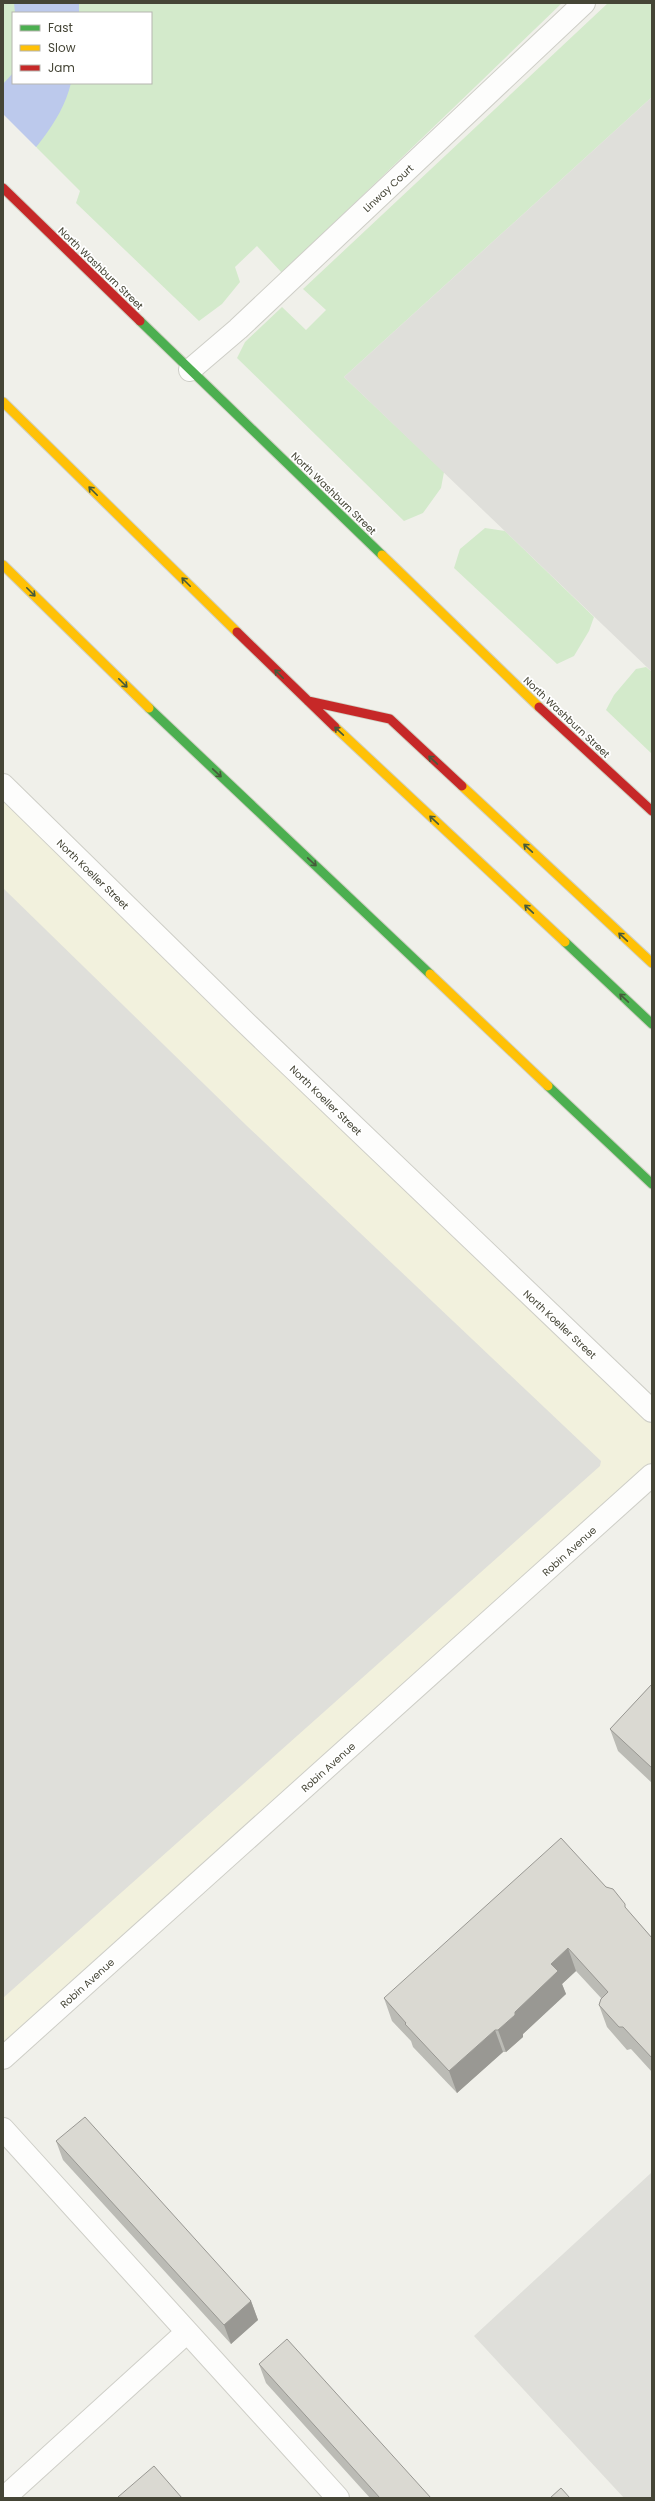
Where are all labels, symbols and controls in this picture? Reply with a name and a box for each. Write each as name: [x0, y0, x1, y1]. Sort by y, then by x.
legend: [12, 12, 152, 84]
text: Fast: [48, 19, 73, 36]
text: Slow: [48, 39, 76, 56]
text: Jam: [48, 59, 75, 76]
street label: Linway Court: [360, 161, 417, 216]
street label: North Washburn Street: [55, 224, 147, 313]
street label: North Washburn Street: [288, 449, 380, 538]
one-way arrow: [88, 486, 98, 496]
one-way arrow: [181, 578, 191, 587]
one-way arrow: [26, 587, 36, 597]
one-way arrow: [274, 669, 284, 678]
street label: North Washburn Street: [520, 673, 613, 762]
one-way arrow: [118, 678, 128, 688]
one-way arrow: [334, 726, 344, 736]
one-way arrow: [428, 755, 438, 764]
one-way arrow: [212, 768, 222, 778]
one-way arrow: [429, 815, 439, 825]
street label: North Koeller Street: [53, 836, 132, 913]
one-way arrow: [523, 844, 533, 853]
one-way arrow: [307, 857, 317, 867]
one-way arrow: [524, 904, 534, 914]
one-way arrow: [618, 932, 629, 941]
one-way arrow: [619, 994, 629, 1003]
street label: North Koeller Street: [286, 1062, 365, 1139]
street label: North Koeller Street: [520, 1286, 600, 1363]
street label: Robin Avenue: [539, 1523, 600, 1580]
street label: Robin Avenue: [298, 1739, 359, 1796]
street label: Robin Avenue: [57, 1955, 118, 2012]

